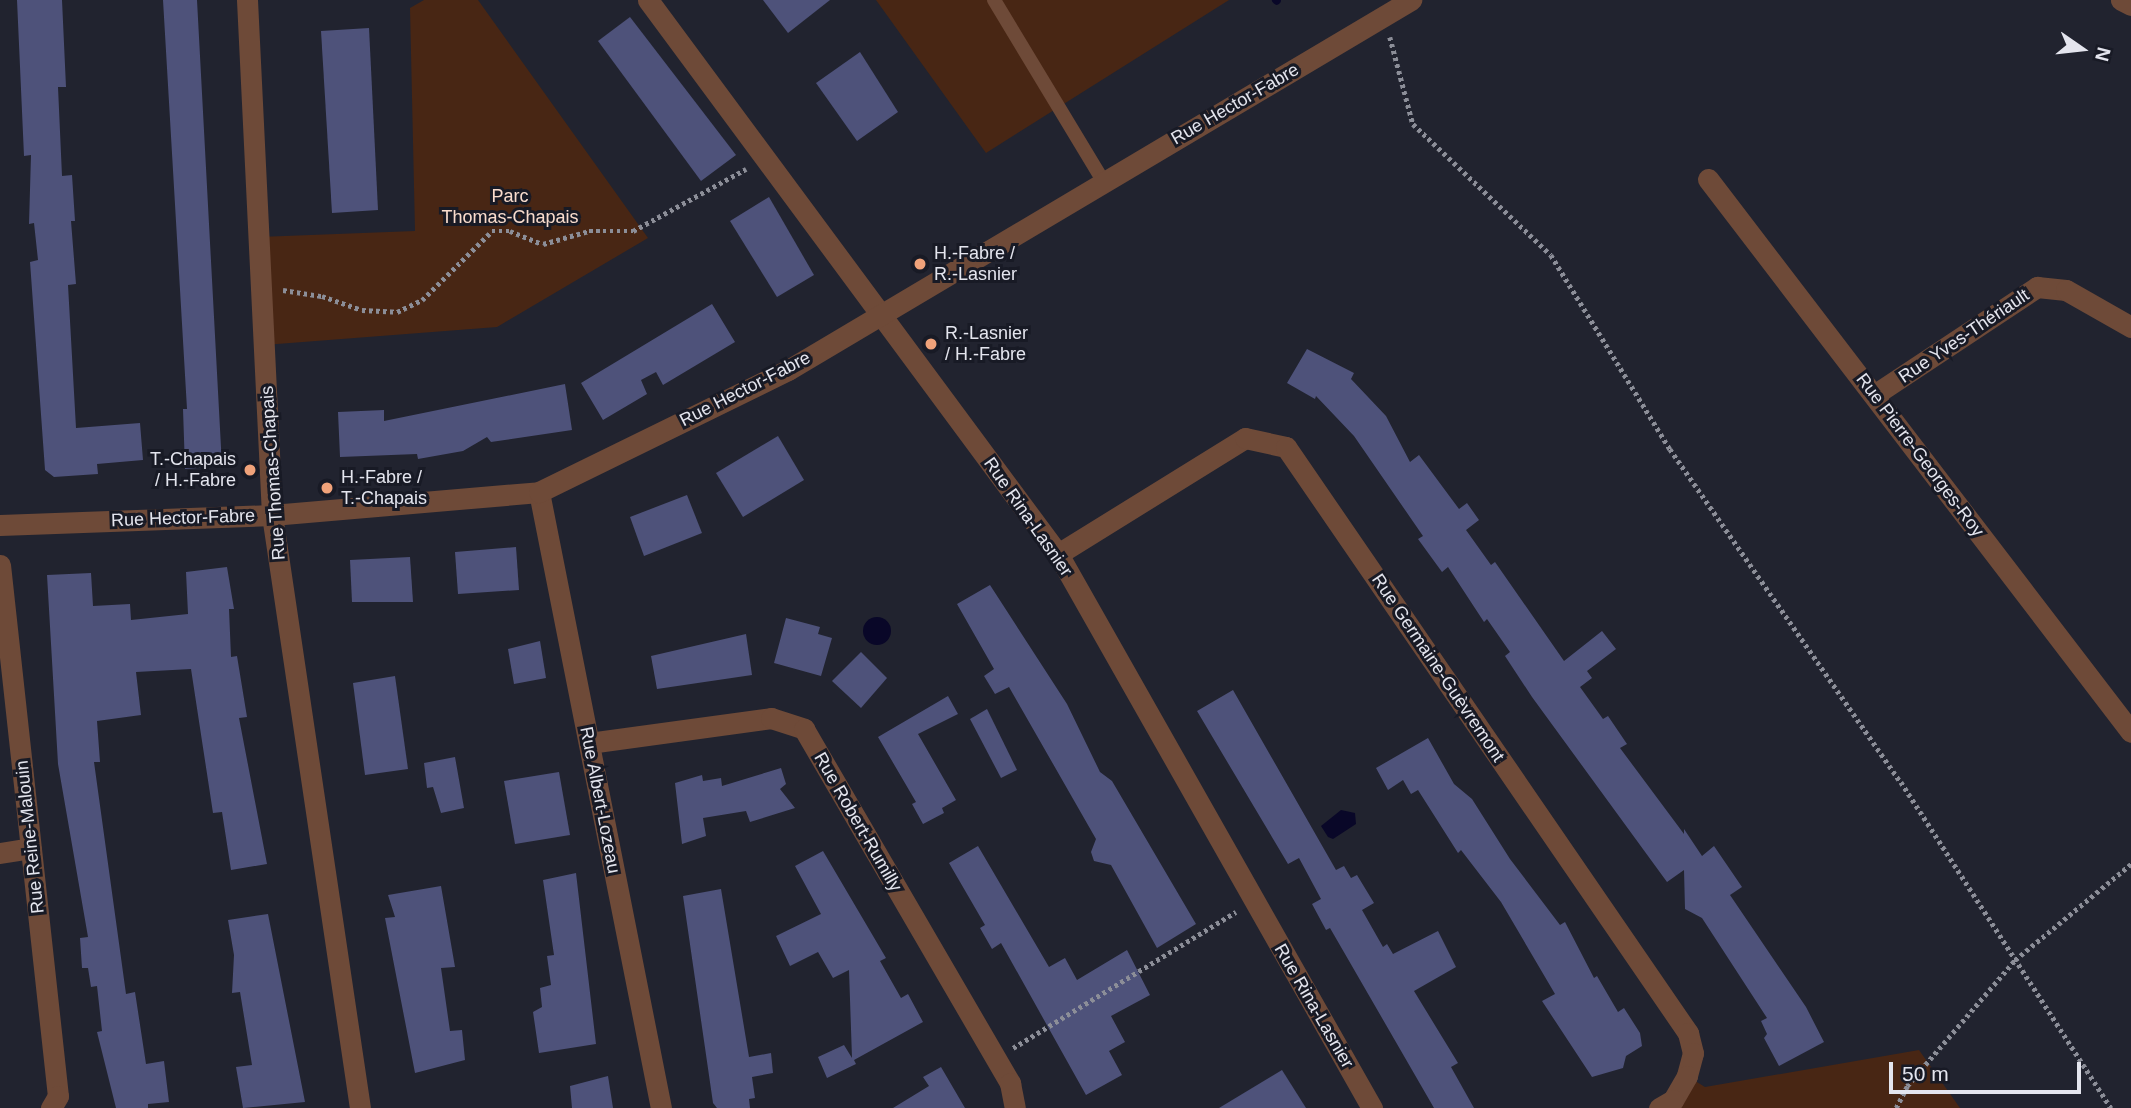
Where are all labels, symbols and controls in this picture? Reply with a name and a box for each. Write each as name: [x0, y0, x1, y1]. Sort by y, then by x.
north arrow: [2047, 14, 2117, 84]
text: N: [2091, 45, 2115, 63]
street label: Rue Hector-Fabre: [1167, 59, 1303, 149]
park label: Parc Thomas-Chapais: [441, 186, 579, 228]
place label: H.-Fabre / R.-Lasnier: [934, 243, 1017, 286]
marker: H.-Fabre / R.-Lasnier: [912, 256, 928, 272]
street label: Rue Yves-Thériault: [1895, 284, 2033, 388]
place label: R.-Lasnier / H.-Fabre: [945, 323, 1028, 366]
marker: R.-Lasnier / H.-Fabre: [923, 336, 939, 352]
street label: Rue Hector-Fabre: [676, 347, 814, 431]
street label: Rue Pierre-Georges-Roy: [1851, 369, 1989, 541]
street label: Rue Thomas-Chapais: [256, 385, 290, 561]
place label: T.-Chapais / H.-Fabre: [150, 449, 236, 491]
street label: Rue Rina-Lasnier: [979, 453, 1077, 581]
marker: T.-Chapais / H.-Fabre: [242, 462, 258, 478]
place label: H.-Fabre / T.-Chapais: [341, 467, 427, 510]
marker: H.-Fabre / T.-Chapais: [319, 480, 335, 496]
street label: Rue Hector-Fabre: [111, 505, 255, 531]
street label: Rue Germaine-Guèvremont: [1367, 570, 1509, 766]
street label: Rue Albert-Lozeau: [575, 724, 625, 876]
street label: Rue Robert-Rumilly: [809, 749, 907, 895]
street label: Rue Reine-Malouin: [11, 759, 49, 915]
street label: Rue Rina-Lasnier: [1270, 940, 1358, 1072]
scale bar: [1893, 1048, 2086, 1092]
text: 50 m: [1902, 1062, 1949, 1085]

